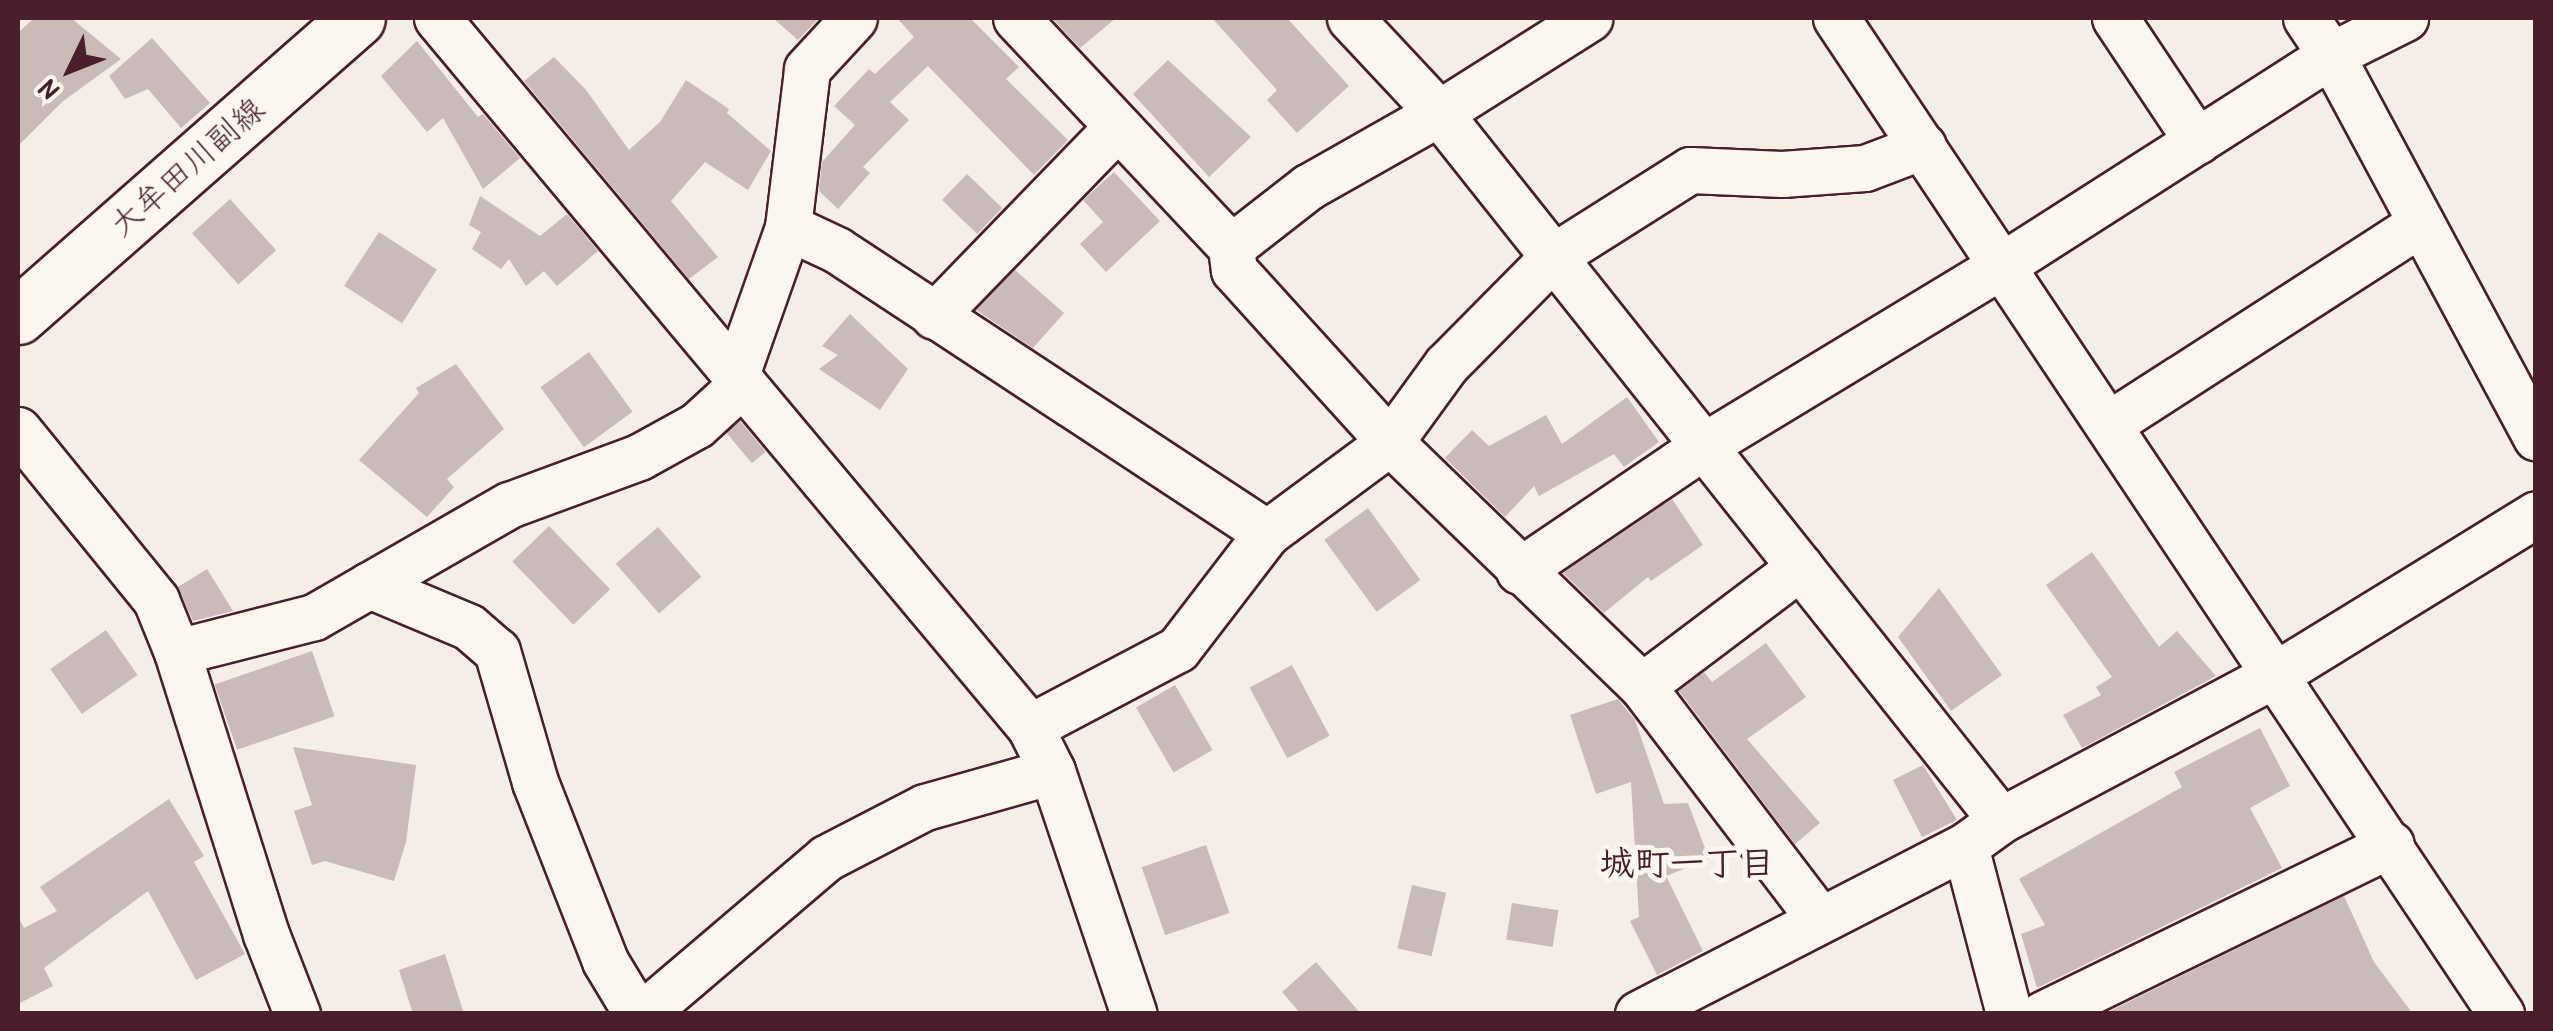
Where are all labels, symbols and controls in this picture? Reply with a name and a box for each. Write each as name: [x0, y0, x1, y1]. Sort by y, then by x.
north arrow: [20, 20, 120, 120]
text: N: [29, 72, 67, 109]
street label: 大牟田川副線: [102, 90, 272, 244]
district label: 城町一丁目: [1600, 842, 1774, 884]

